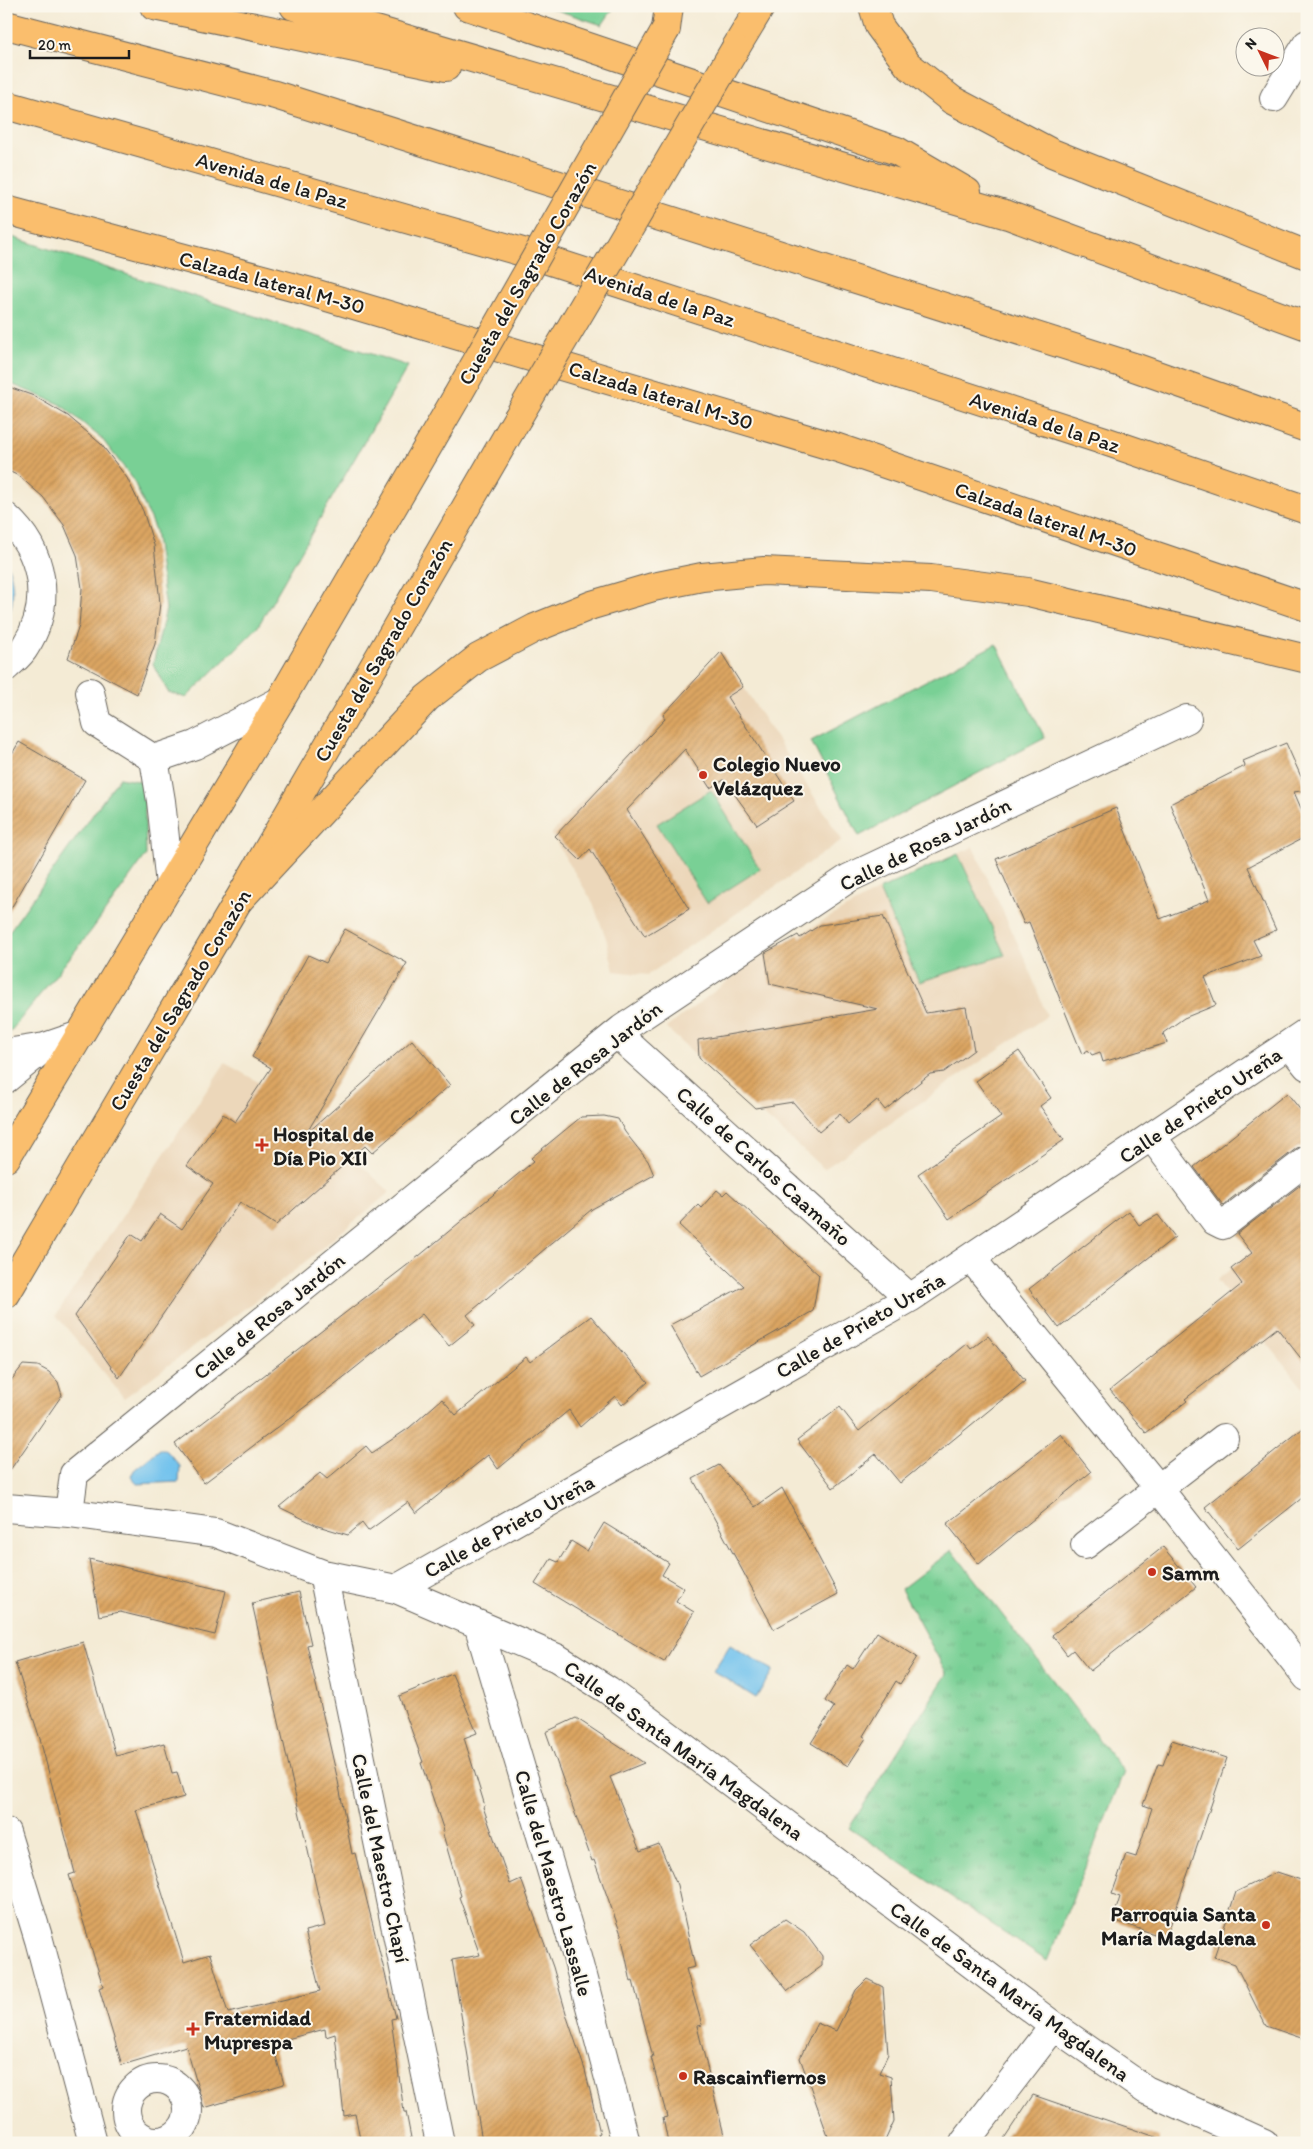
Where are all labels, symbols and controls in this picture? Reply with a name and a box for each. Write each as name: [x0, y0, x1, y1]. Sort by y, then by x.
scale bar: [30, 28, 129, 60]
north arrow: [1236, 28, 1286, 78]
text: N: [1241, 34, 1260, 53]
text: 20 m: [38, 36, 72, 54]
street label: Avenida de la Paz: [193, 146, 351, 214]
street label: Cuesta del Sagrado Corazón: [453, 157, 601, 389]
street label: Calzada lateral M-30: [176, 245, 368, 319]
street label: Avenida de la Paz: [582, 260, 738, 332]
street label: Calzada lateral M-30: [566, 355, 756, 435]
street label: Avenida de la Paz: [967, 386, 1123, 458]
street label: Calzada lateral M-30: [952, 476, 1140, 562]
street label: Cuesta del Sagrado Corazón: [309, 534, 457, 766]
place label: Colegio Nuevo Velázquez: [713, 751, 841, 801]
marker: Colegio Nuevo Velázquez: [697, 769, 709, 781]
street label: Calle de Rosa Jardón: [835, 792, 1015, 896]
street label: Cuesta del Sagrado Corazón: [104, 884, 256, 1115]
street label: Calle de Rosa Jardón: [503, 995, 667, 1131]
street label: Calle de Prieto Ureña: [1114, 1041, 1286, 1169]
street label: Calle de Carlos Caamaño: [671, 1081, 857, 1251]
place label: Hospital de Día Pio XII: [273, 1121, 374, 1170]
marker: Hospital de Día Pio XII: [255, 1138, 269, 1152]
street label: Calle de Rosa Jardón: [188, 1247, 350, 1385]
street label: Calle de Prieto Ureña: [771, 1266, 949, 1384]
street label: Calle de Prieto Ureña: [420, 1469, 598, 1583]
place label: Samm: [1162, 1560, 1220, 1585]
marker: Samm: [1146, 1566, 1158, 1578]
street label: Calle de Santa María Magdalena: [559, 1655, 809, 1845]
street label: Calle del Maestro Chapí: [347, 1751, 416, 1966]
street label: Calle del Maestro Lassalle: [510, 1767, 598, 1999]
street label: Calle de Santa María Magdalena: [885, 1896, 1135, 2086]
place label: Parroquia Santa María Magdalena: [1101, 1901, 1257, 1951]
marker: Parroquia Santa María Magdalena: [1260, 1919, 1272, 1931]
place label: Fraternidad Muprespa: [204, 2005, 311, 2055]
marker: Fraternidad Muprespa: [186, 2022, 200, 2036]
place label: Rascainfiernos: [693, 2064, 826, 2089]
marker: Rascainfiernos: [677, 2070, 689, 2082]

